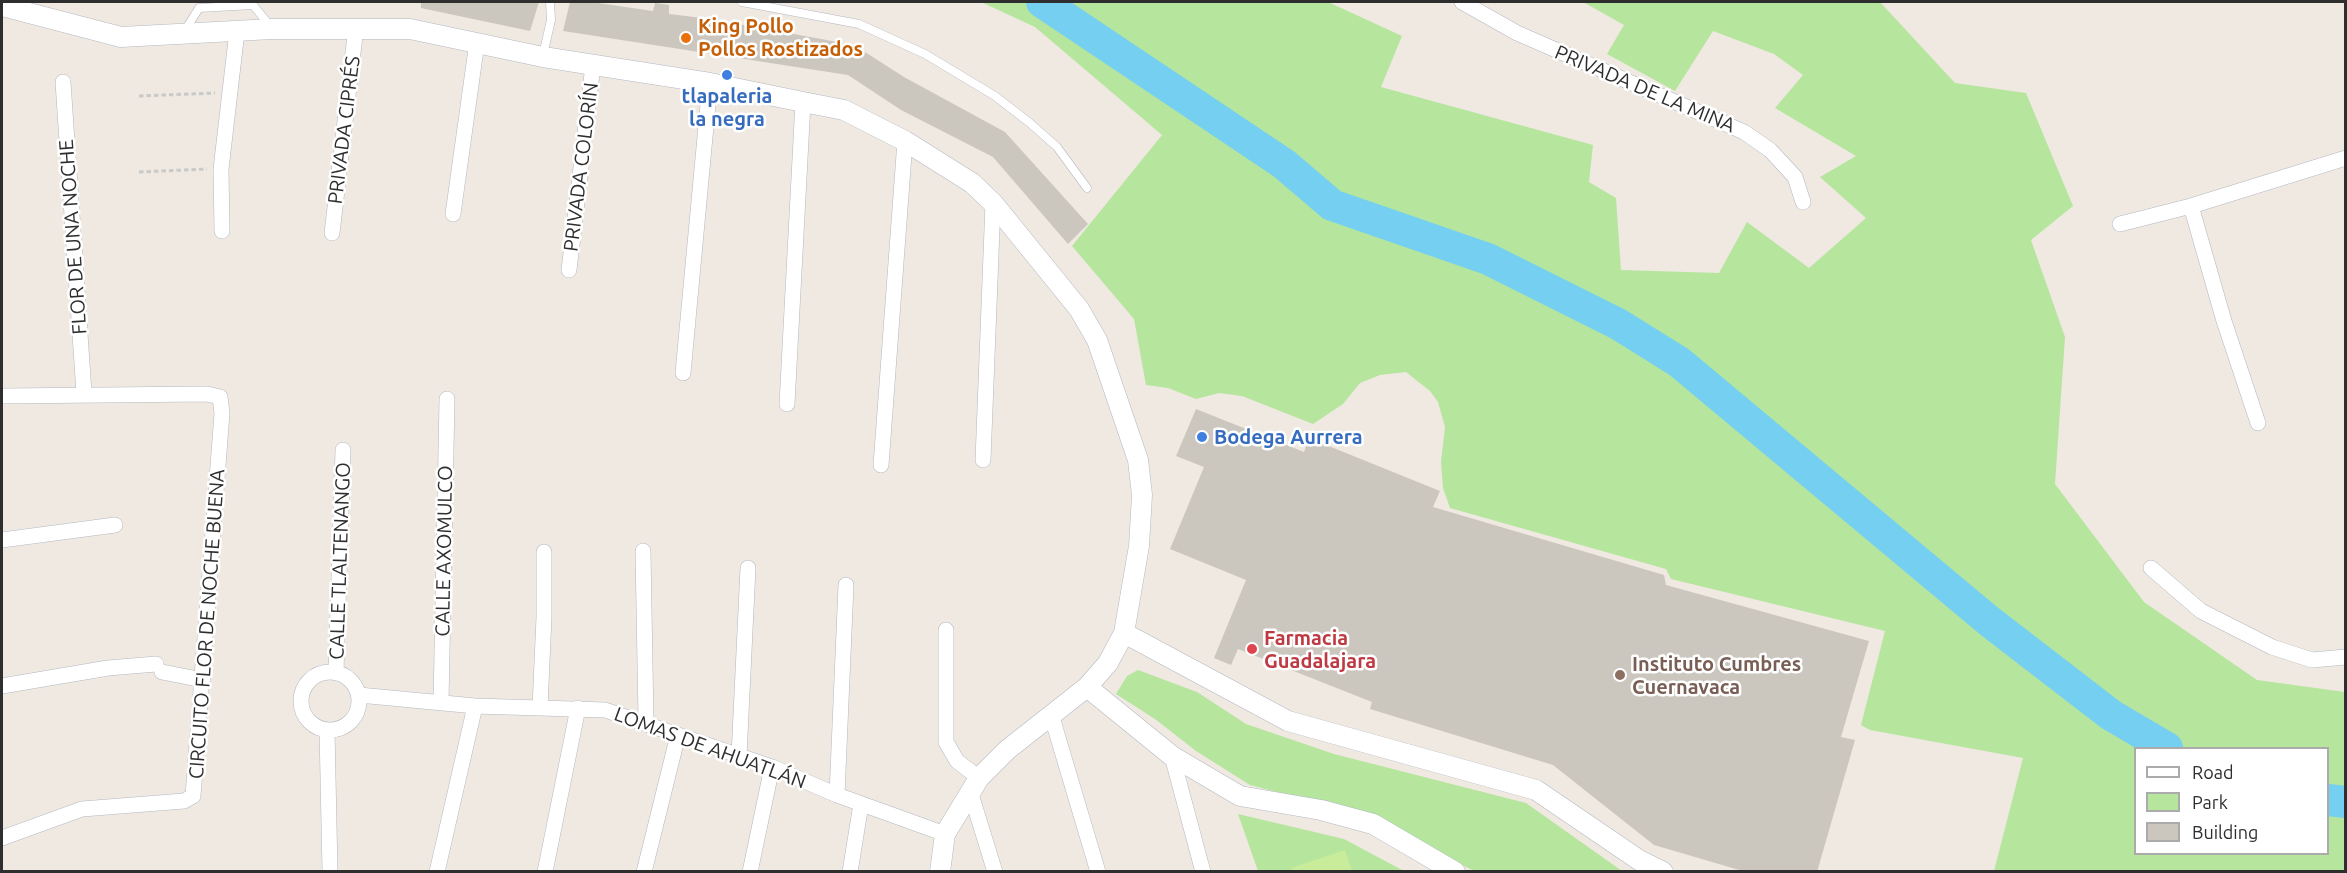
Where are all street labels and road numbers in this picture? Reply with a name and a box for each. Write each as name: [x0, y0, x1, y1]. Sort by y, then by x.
street label: PRIVADA DE LA MINA: [1551, 40, 1739, 138]
street label: PRIVADA CIPRÉS: [323, 54, 365, 206]
street label: PRIVADA COLORÍN: [559, 81, 603, 253]
street label: FLOR DE UNA NOCHE: [54, 139, 92, 335]
street label: CALLE TLALTENANGO: [325, 462, 355, 660]
street label: CALLE AXOMULCO: [431, 465, 457, 637]
street label: CIRCUITO FLOR DE NOCHE BUENA: [184, 468, 230, 780]
street label: LOMAS DE AHUATLÁN: [611, 702, 809, 794]

